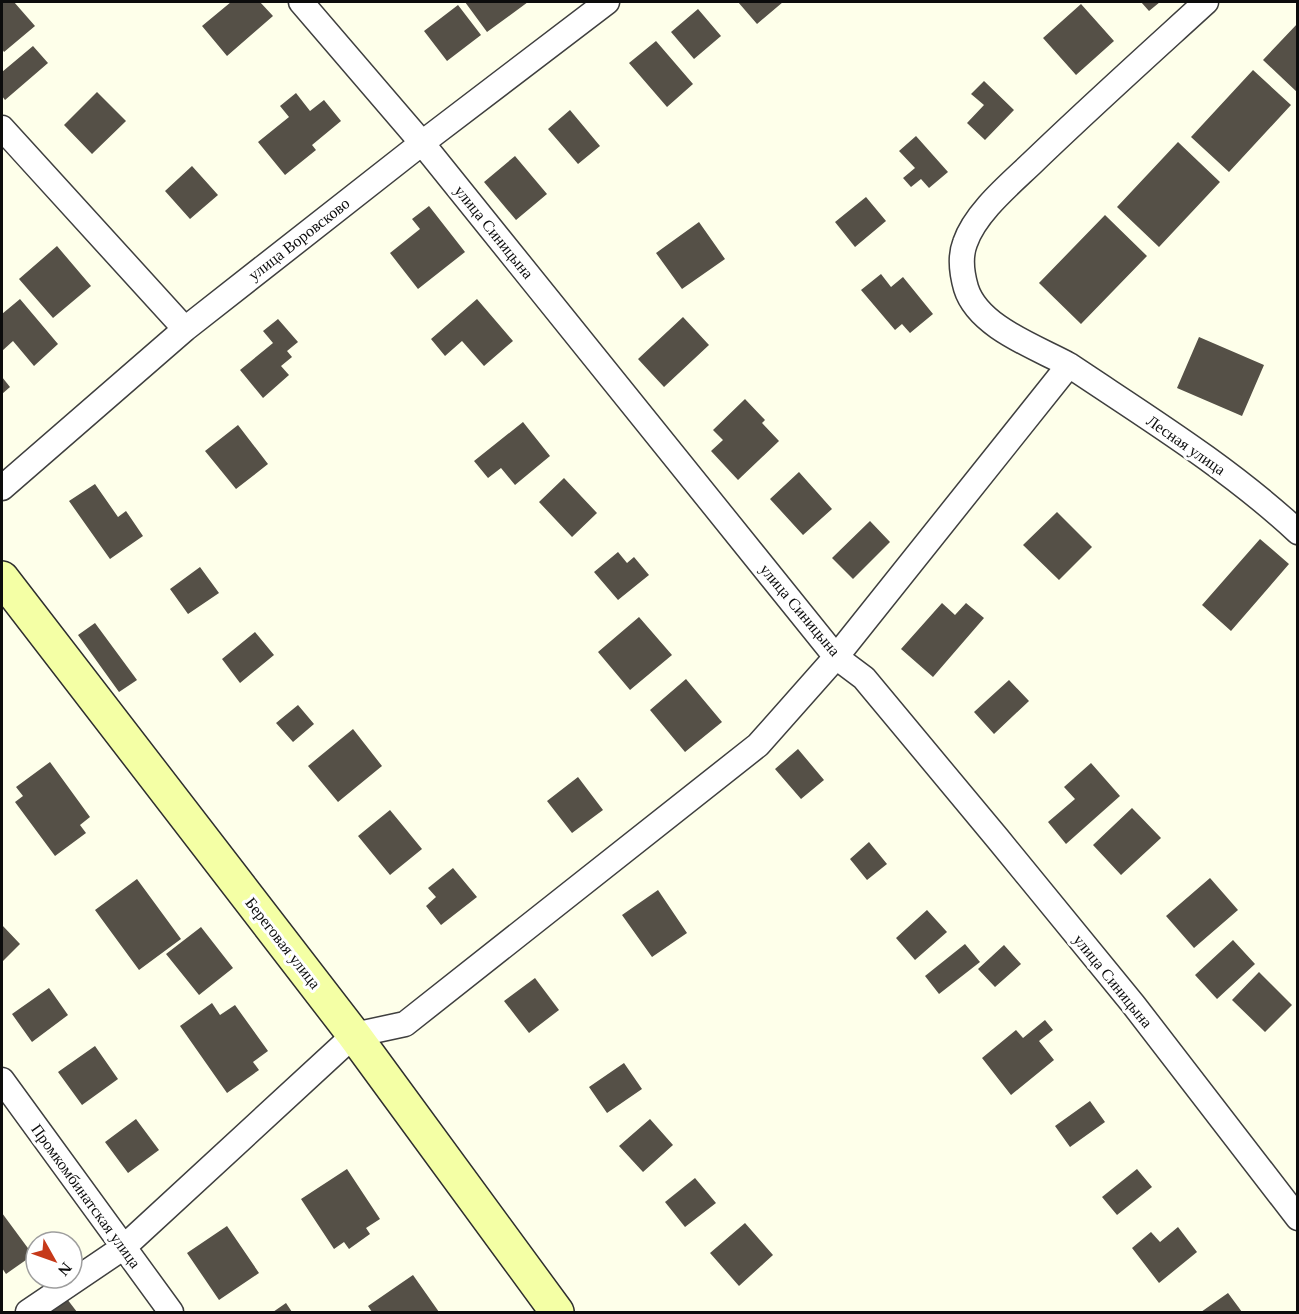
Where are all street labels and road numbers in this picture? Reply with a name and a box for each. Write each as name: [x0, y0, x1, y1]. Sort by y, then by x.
street label: улица Синицына: [450, 182, 537, 283]
street label: улица Воровсково: [245, 194, 353, 284]
street label: Лесная улица: [1143, 412, 1229, 479]
street label: улица Синицына: [756, 561, 843, 660]
street label: Береговая улица: [241, 894, 324, 993]
street label: улица Синицына: [1069, 931, 1156, 1032]
street label: Промкомбинатская улица: [27, 1121, 144, 1272]

